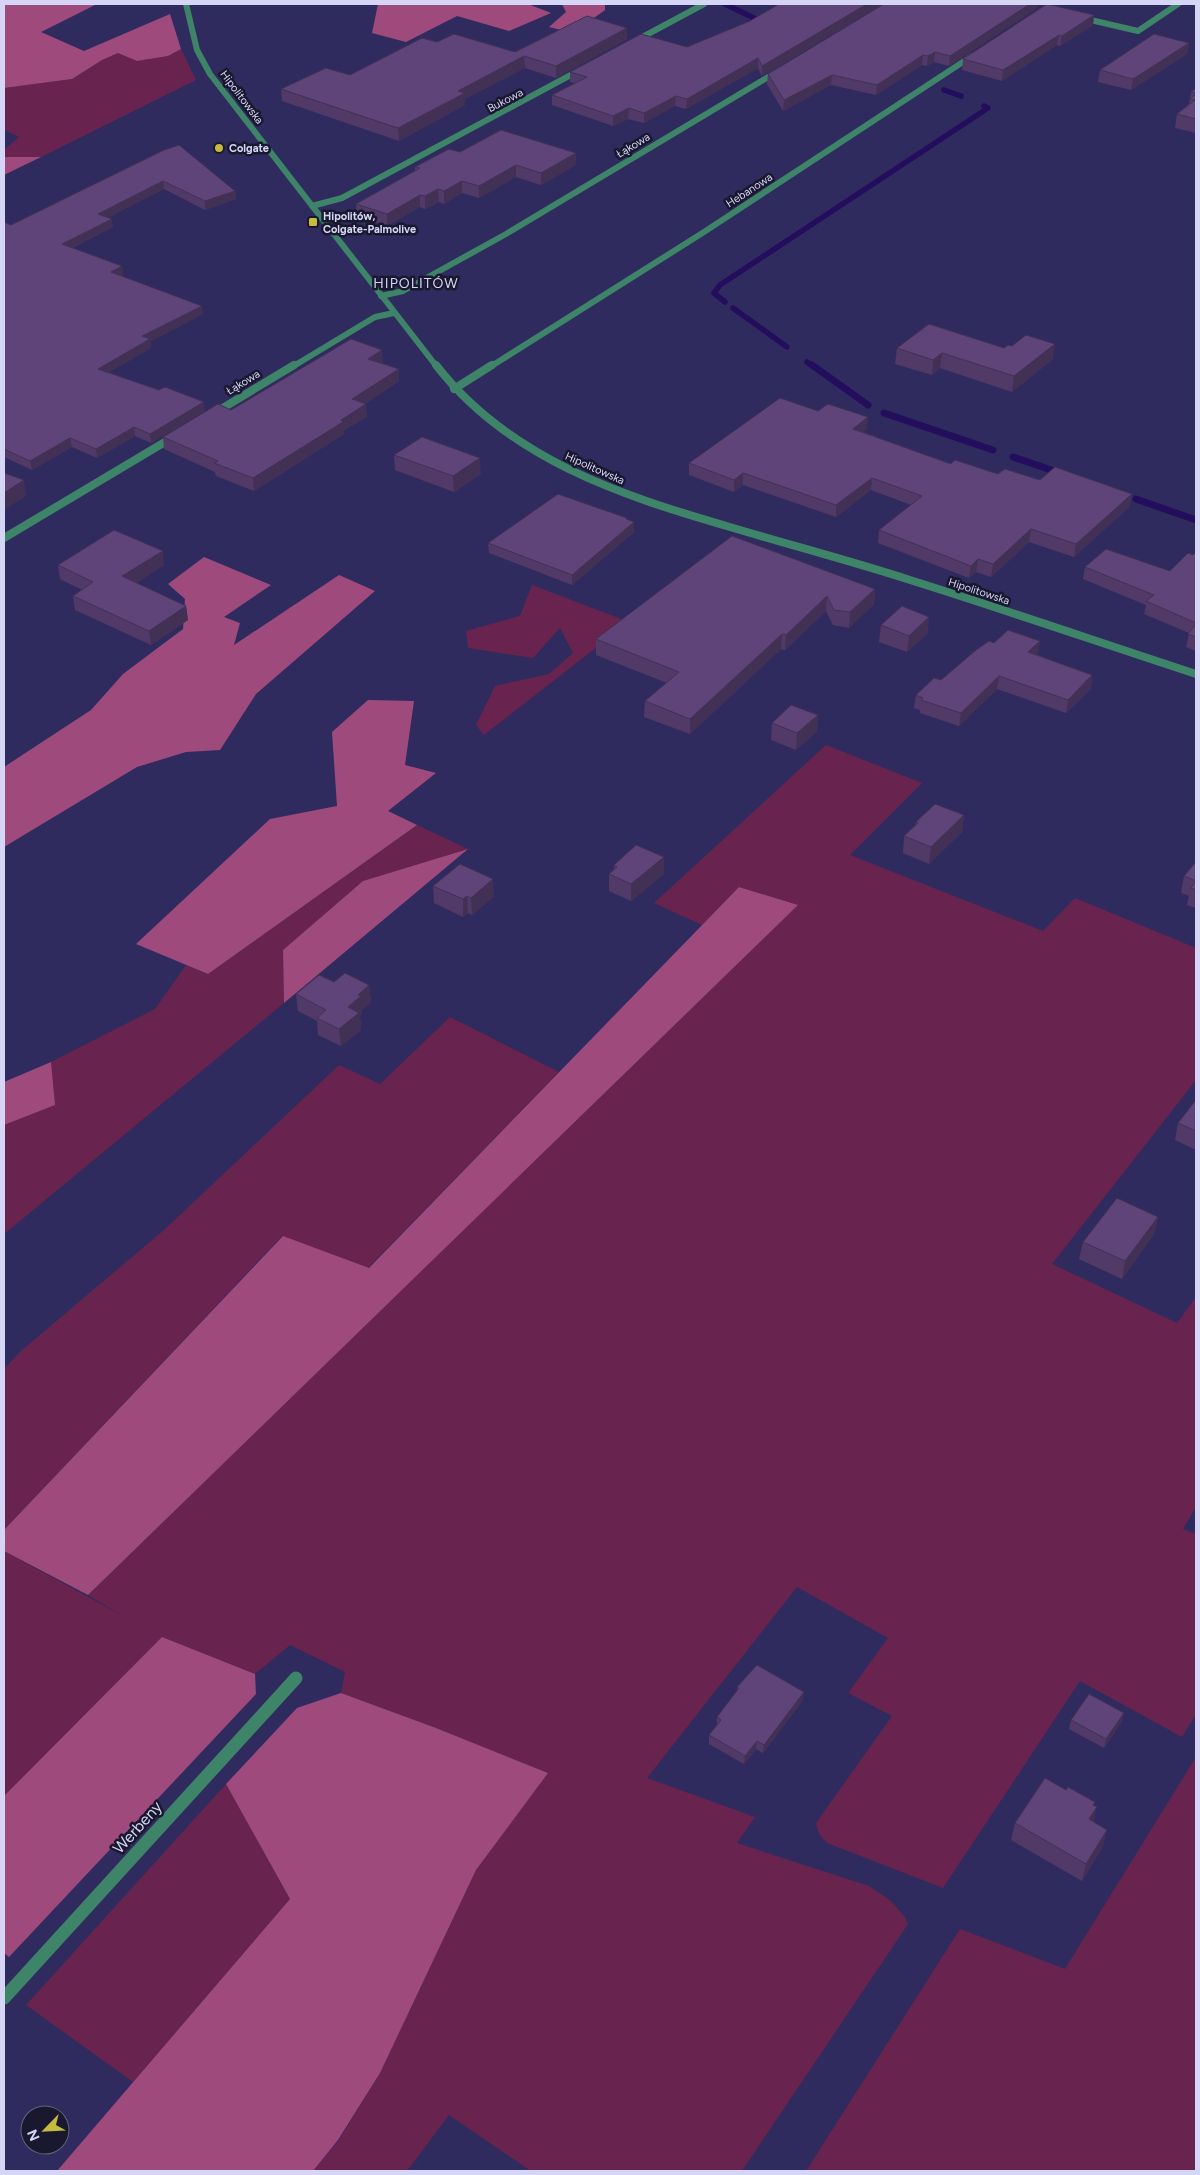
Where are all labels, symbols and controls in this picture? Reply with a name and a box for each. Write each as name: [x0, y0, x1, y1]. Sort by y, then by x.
street label: Hipolitowska: [217, 68, 266, 127]
street label: Bukowa: [485, 86, 525, 115]
street label: Łąkowa: [614, 130, 652, 160]
marker: Colgate: [213, 142, 225, 154]
place label: Colgate: [229, 142, 269, 155]
street label: Hebanowa: [724, 171, 775, 210]
place label: Hipolitów, Colgate-Palmolive: [323, 210, 416, 236]
marker: Hipolitów, Colgate-Palmolive: [307, 216, 319, 228]
district label: HIPOLITÓW: [373, 275, 459, 292]
street label: Łąkowa: [224, 367, 262, 397]
street label: Hipolitowska: [563, 450, 626, 487]
street label: Hipolitowska: [947, 575, 1011, 607]
street label: Werbeny: [109, 1797, 166, 1858]
north arrow: [20, 2105, 70, 2155]
text: N: [24, 2127, 44, 2143]

